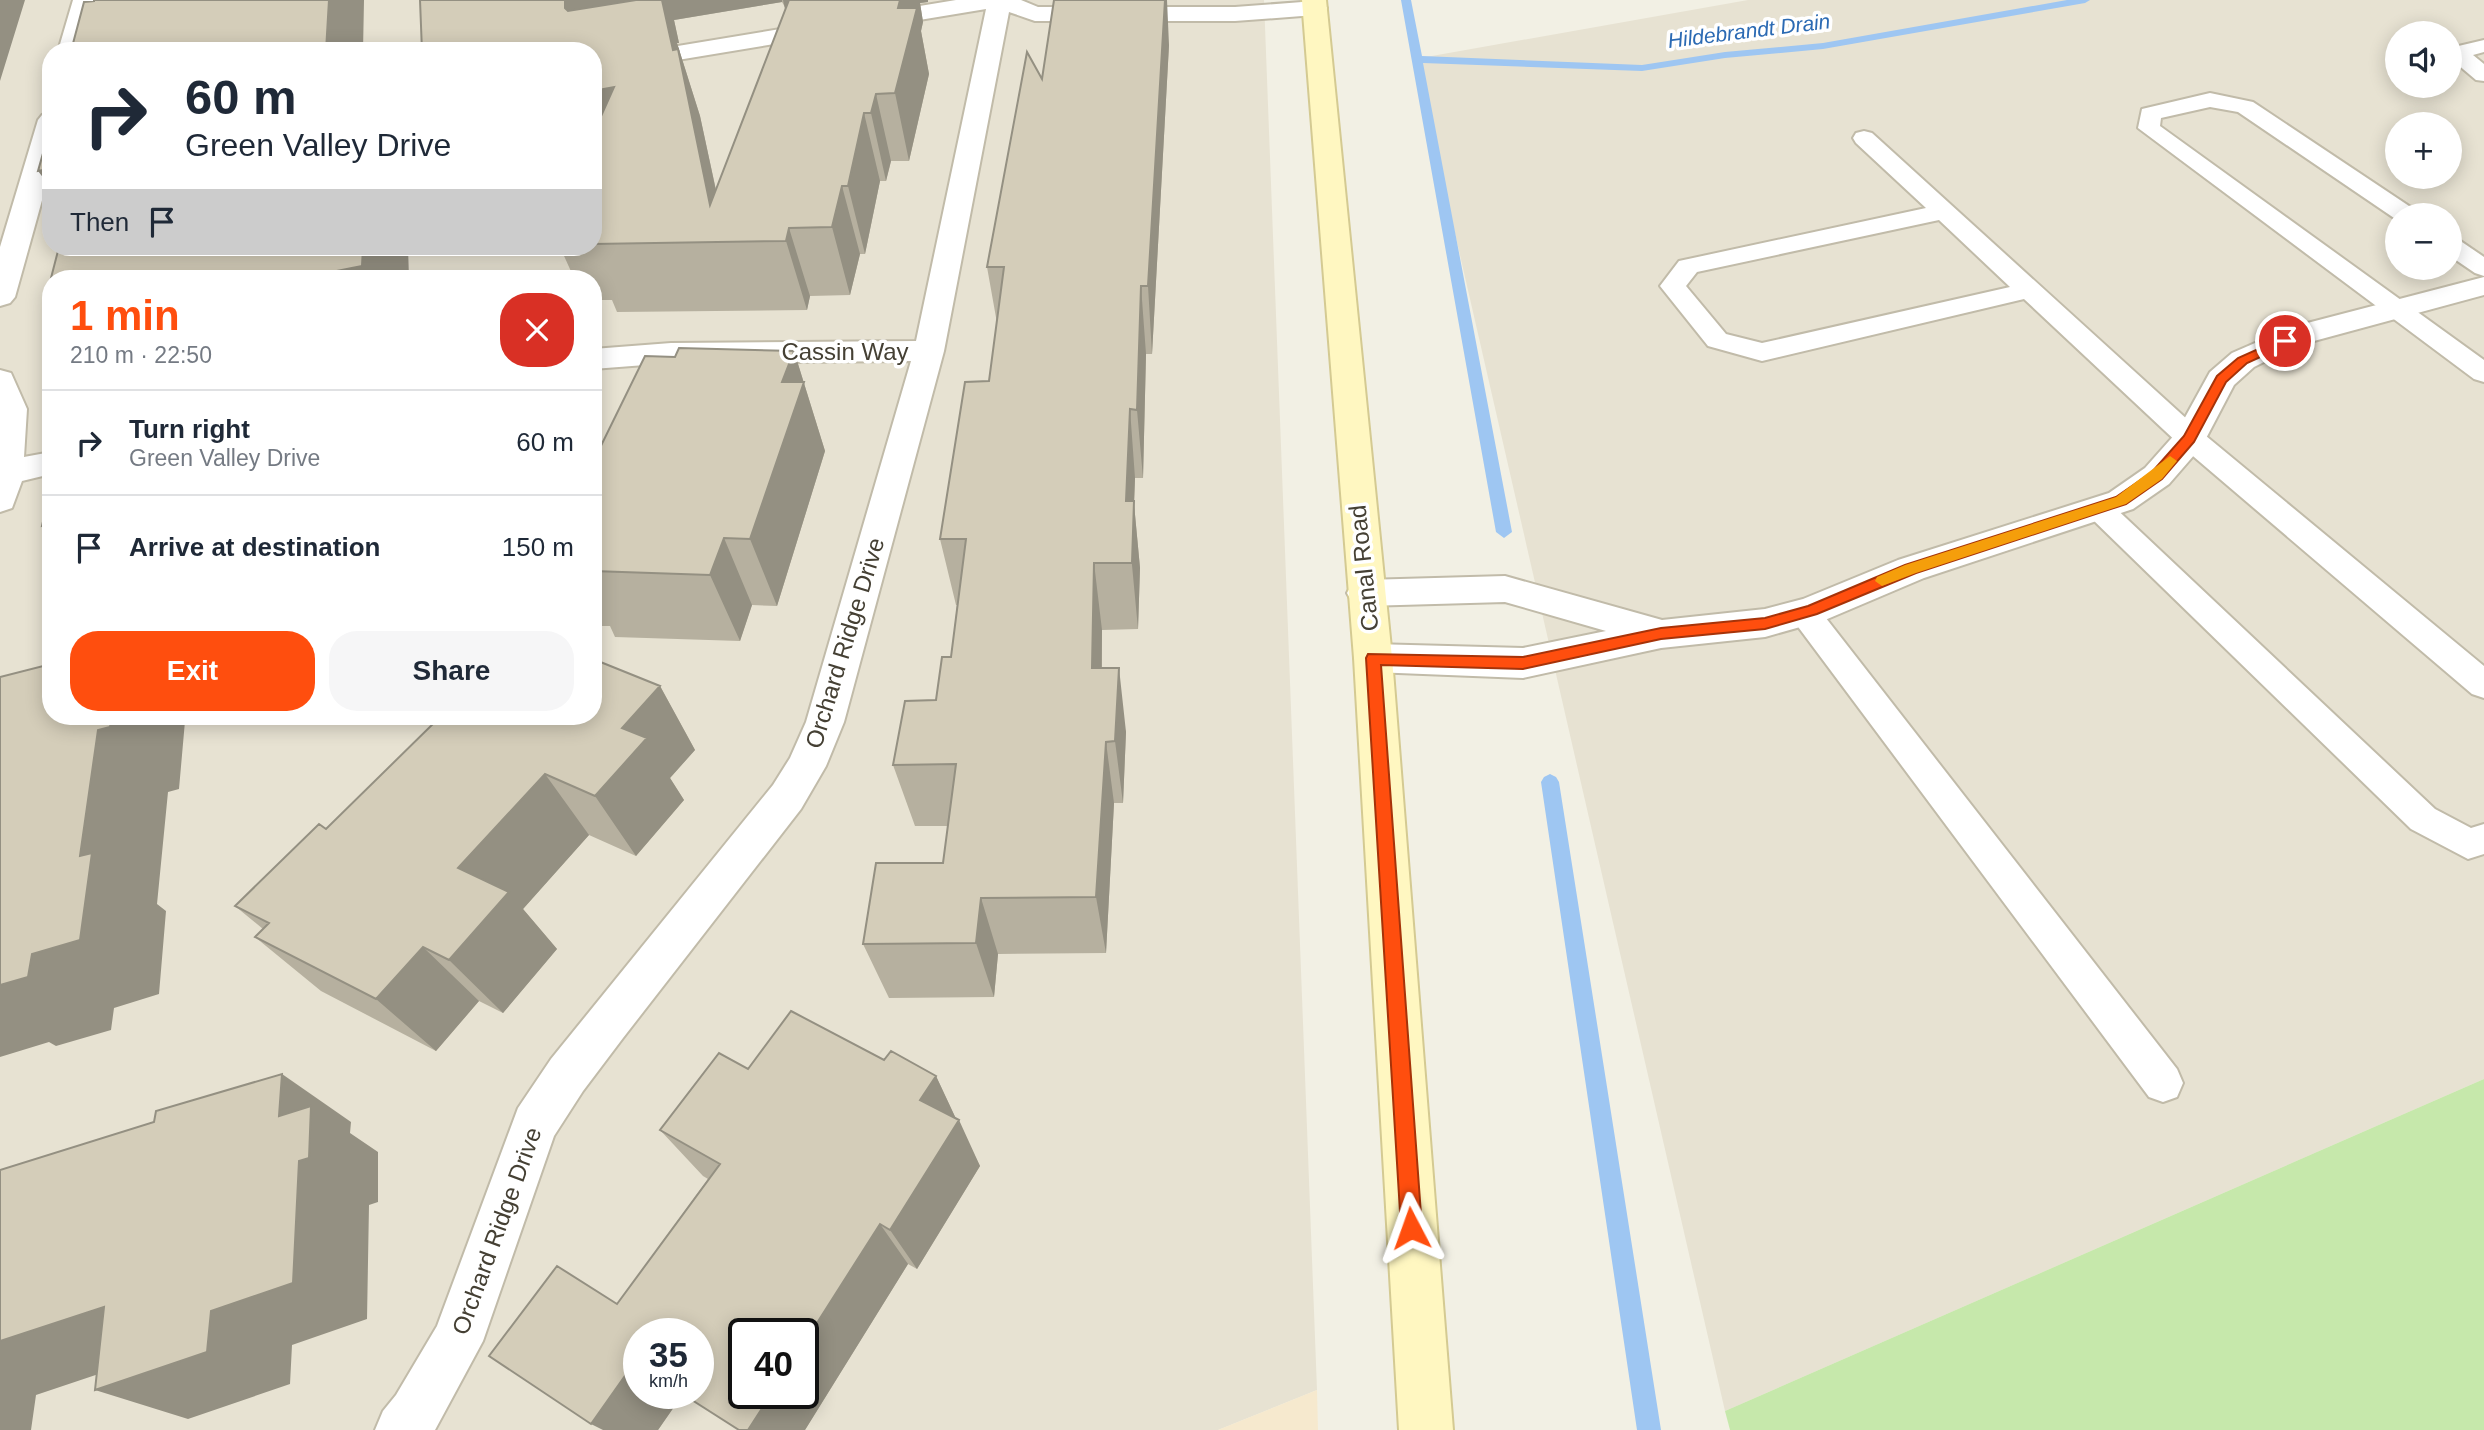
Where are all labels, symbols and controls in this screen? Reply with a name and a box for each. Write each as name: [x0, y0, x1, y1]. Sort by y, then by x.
water label: Hildebrandt Drain: [1666, 9, 1831, 52]
map controls: [2385, 21, 2462, 280]
button: sound: [2385, 21, 2462, 98]
icon: right: [70, 70, 161, 161]
text: 60 m: [185, 70, 297, 124]
button: +: [2385, 112, 2462, 189]
text: Green Valley Drive: [185, 127, 451, 163]
icon: arrive: [143, 203, 181, 241]
button: −: [2385, 203, 2462, 280]
text: Then: [70, 207, 129, 237]
text: 1 min: [70, 292, 180, 339]
button: close: [500, 293, 574, 367]
pin: [2255, 311, 2315, 371]
icon: arrive: [2266, 322, 2304, 360]
street label: Cassin Way: [781, 338, 909, 365]
text: 210 m · 22:50: [70, 342, 212, 368]
text: Turn right: [129, 414, 250, 444]
icon: right: [70, 424, 108, 462]
text: 60 m: [516, 427, 574, 457]
text: Green Valley Drive: [129, 445, 320, 471]
street label: Canal Road: [1343, 504, 1384, 632]
icon: arrive: [70, 529, 108, 567]
text: Arrive at destination: [129, 532, 380, 562]
text: 150 m: [502, 532, 574, 562]
street label: Orchard Ridge Drive: [800, 534, 889, 751]
button: Exit: [70, 631, 315, 711]
button: Share: [329, 631, 574, 711]
street label: Orchard Ridge Drive: [446, 1123, 547, 1338]
position arrow: [1374, 1191, 1448, 1265]
speed limit sign: 40: [728, 1318, 819, 1409]
text: 35: [649, 1335, 688, 1374]
text: km/h: [649, 1371, 688, 1391]

